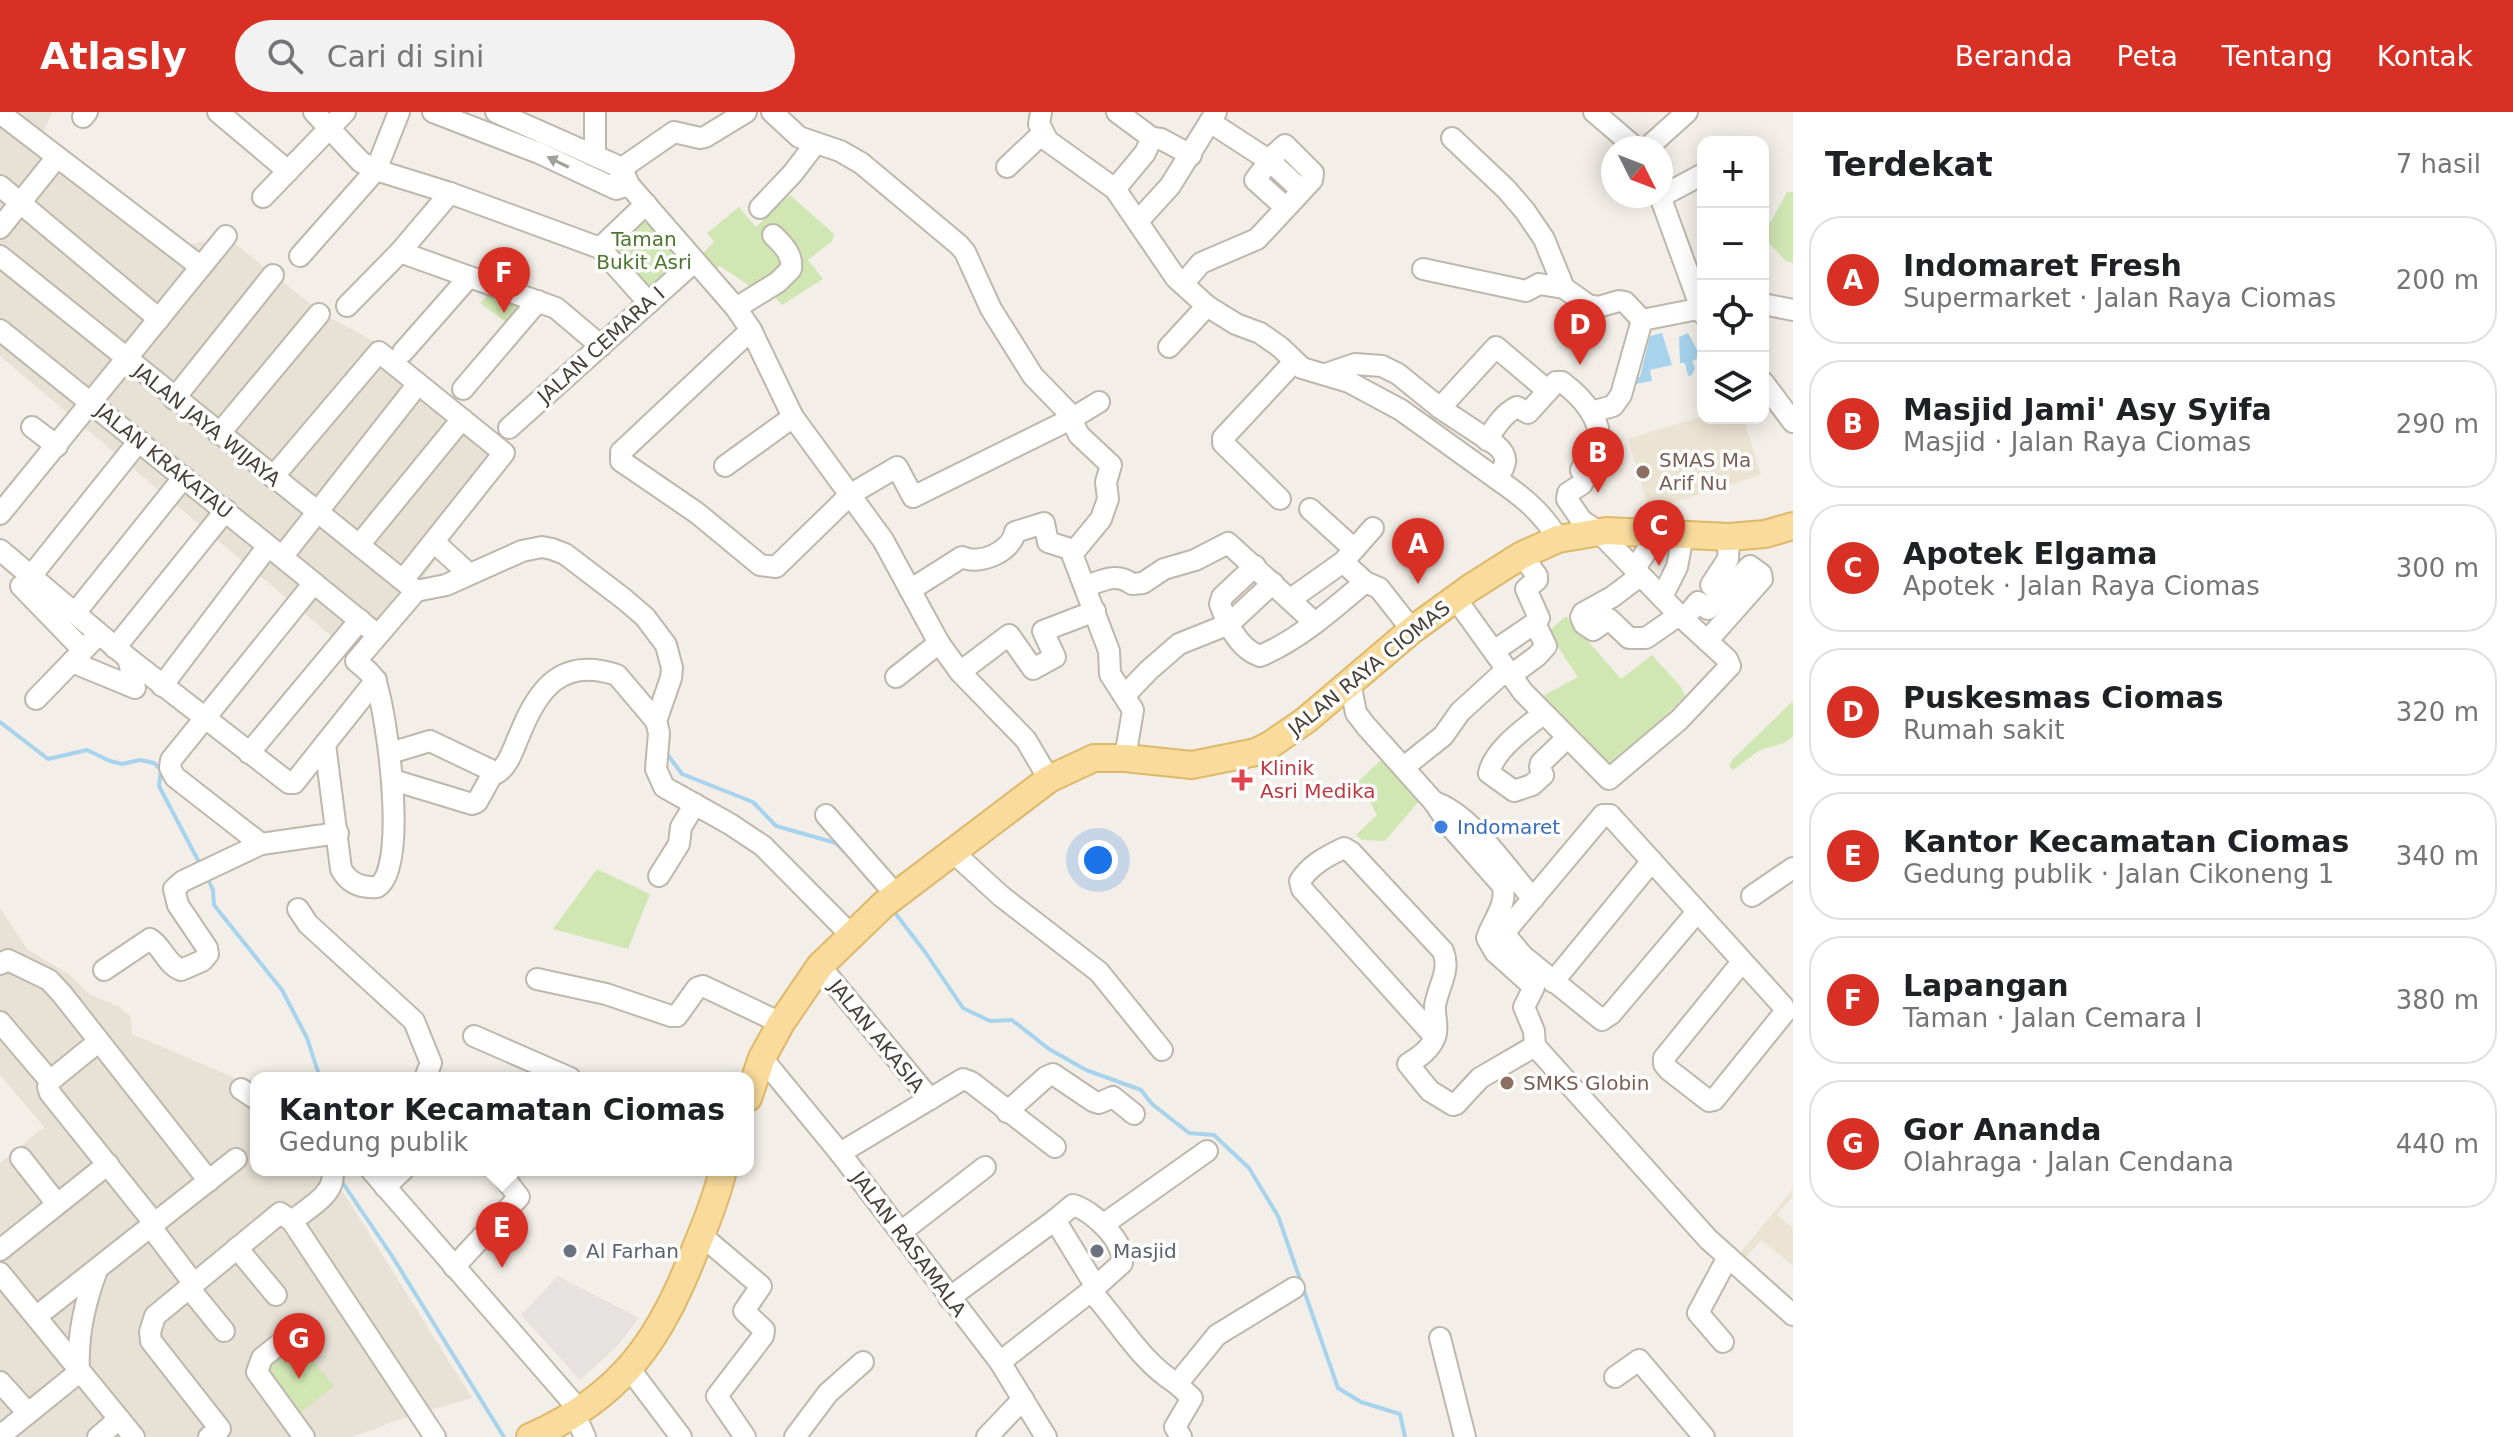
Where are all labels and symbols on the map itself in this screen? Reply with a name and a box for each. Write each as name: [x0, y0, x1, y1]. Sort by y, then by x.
north arrow: [1601, 136, 1673, 208]
one-way arrow: [546, 155, 569, 168]
park label: Taman Bukit Asri: [596, 227, 692, 274]
pin: F: [478, 247, 530, 313]
street label: JALAN CEMARA I: [531, 282, 669, 410]
pin: D: [1554, 299, 1606, 365]
street label: JALAN JAYA WIJAYA: [127, 357, 285, 492]
street label: JALAN KRAKATAU: [89, 397, 237, 524]
pin: B: [1572, 427, 1624, 493]
place label: SMAS Ma Arif Nu: [1659, 448, 1751, 495]
marker: SMAS Ma Arif Nu: [1634, 463, 1652, 481]
pin: C: [1633, 500, 1685, 566]
pin: A: [1392, 518, 1444, 584]
street label: JALAN RAYA CIOMAS: [1282, 595, 1455, 742]
place label: Klinik Asri Medika: [1260, 756, 1376, 803]
marker: Klinik Asri Medika: [1231, 769, 1253, 791]
place label: Indomaret: [1457, 815, 1560, 839]
marker: Indomaret: [1432, 818, 1450, 836]
your location: [1078, 840, 1118, 880]
street label: JALAN AKASIA: [823, 973, 930, 1098]
place label: SMKS Globin: [1523, 1071, 1649, 1095]
marker: SMKS Globin: [1498, 1074, 1516, 1092]
street label: JALAN RASAMALA: [845, 1165, 972, 1322]
pin: E: [476, 1202, 528, 1268]
place label: Al Farhan: [586, 1239, 679, 1263]
place label: Masjid: [1113, 1239, 1177, 1263]
marker: Al Farhan: [561, 1242, 579, 1260]
marker: Masjid: [1088, 1242, 1106, 1260]
pin: G: [273, 1313, 325, 1379]

